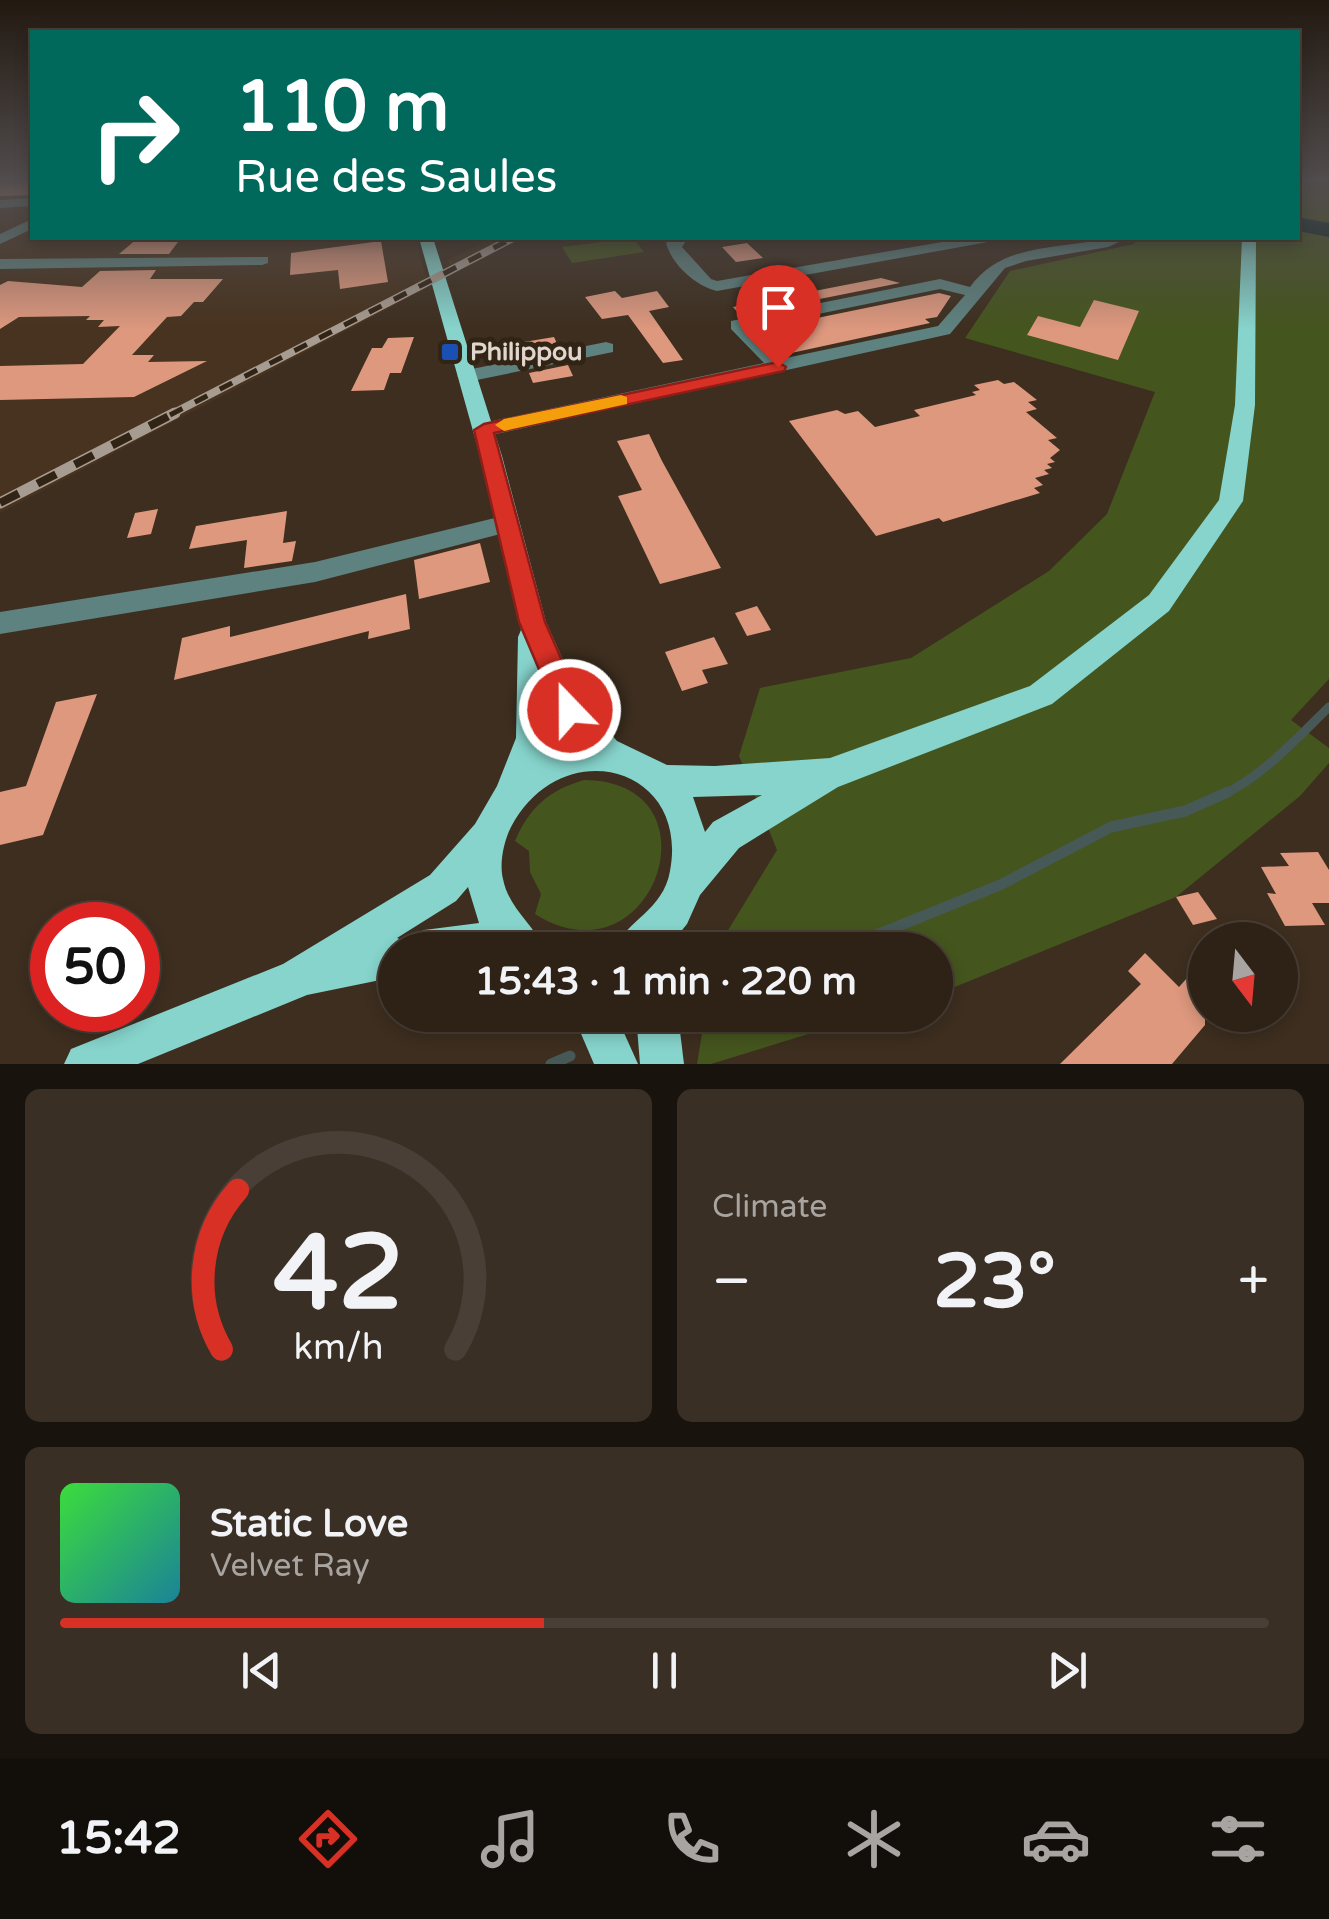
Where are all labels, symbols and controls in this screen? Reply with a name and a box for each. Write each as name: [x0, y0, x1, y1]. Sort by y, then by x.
text: 110 m: [235, 66, 449, 150]
icon: right: [70, 70, 200, 200]
text: Rue des Saules: [235, 151, 557, 205]
pin: [736, 265, 821, 368]
icon: arrive: [751, 280, 806, 335]
place label: Philippou: [470, 337, 583, 367]
marker: Philippou: [439, 341, 461, 363]
position arrow: [518, 658, 622, 762]
speed limit sign: 50: [30, 902, 160, 1032]
north arrow: [1188, 922, 1298, 1032]
map controls: [1188, 922, 1298, 1032]
text: 15:43 · 1 min · 220 m: [474, 959, 857, 1005]
text: Climate: [712, 1188, 827, 1226]
text: 42: [273, 1212, 404, 1337]
text: 23°: [933, 1237, 1056, 1327]
text: −: [712, 1249, 751, 1315]
text: +: [1238, 1249, 1269, 1315]
text: km/h: [294, 1326, 383, 1369]
text: Static Love: [210, 1501, 408, 1547]
text: Velvet Ray: [210, 1547, 370, 1585]
icon: previous: [234, 1643, 289, 1698]
icon: pause: [637, 1643, 692, 1698]
icon: next: [1040, 1643, 1095, 1698]
icon: directions: [293, 1804, 363, 1874]
icon: music: [475, 1804, 545, 1874]
icon: phone: [657, 1804, 727, 1874]
icon: climate: [839, 1804, 909, 1874]
icon: car: [1021, 1804, 1091, 1874]
icon: filters: [1203, 1804, 1273, 1874]
text: 15:42: [56, 1812, 181, 1866]

